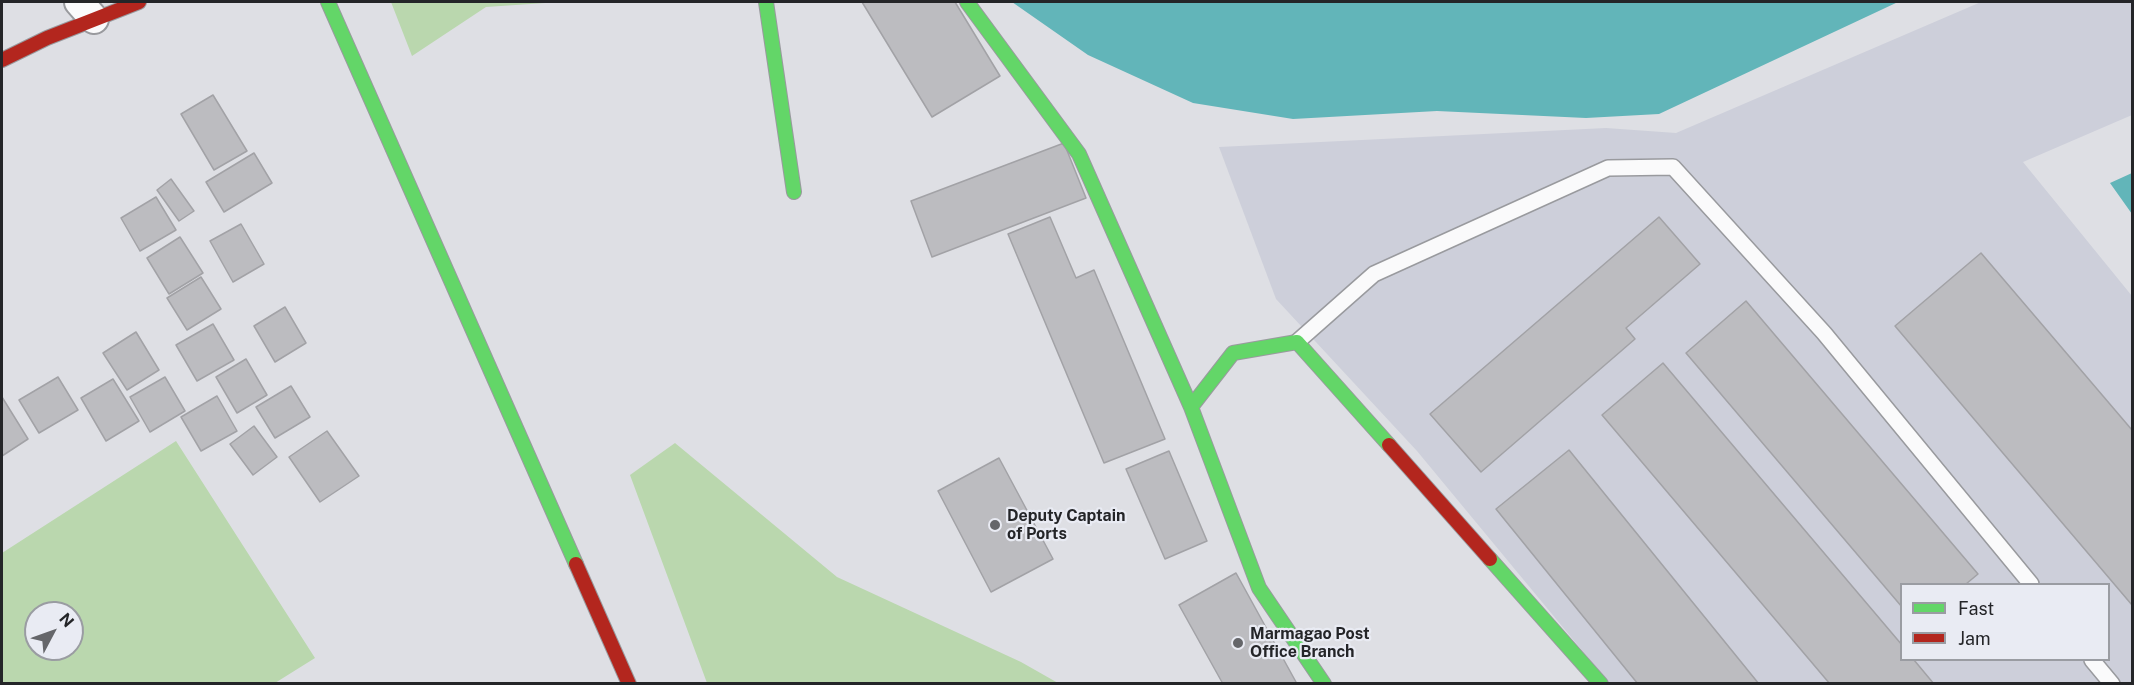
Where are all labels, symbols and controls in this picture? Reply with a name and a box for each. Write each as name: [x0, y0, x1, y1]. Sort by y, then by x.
place label: Deputy Captain of Ports: [1007, 506, 1125, 544]
marker: Deputy Captain of Ports: [988, 518, 1002, 532]
legend: [1900, 583, 2110, 661]
text: Fast: [1958, 598, 1994, 619]
north arrow: [24, 601, 84, 661]
text: N: [55, 609, 78, 631]
place label: Marmagao Post Office Branch: [1250, 624, 1370, 662]
text: Jam: [1958, 628, 1991, 649]
marker: Marmagao Post Office Branch: [1231, 636, 1245, 650]

